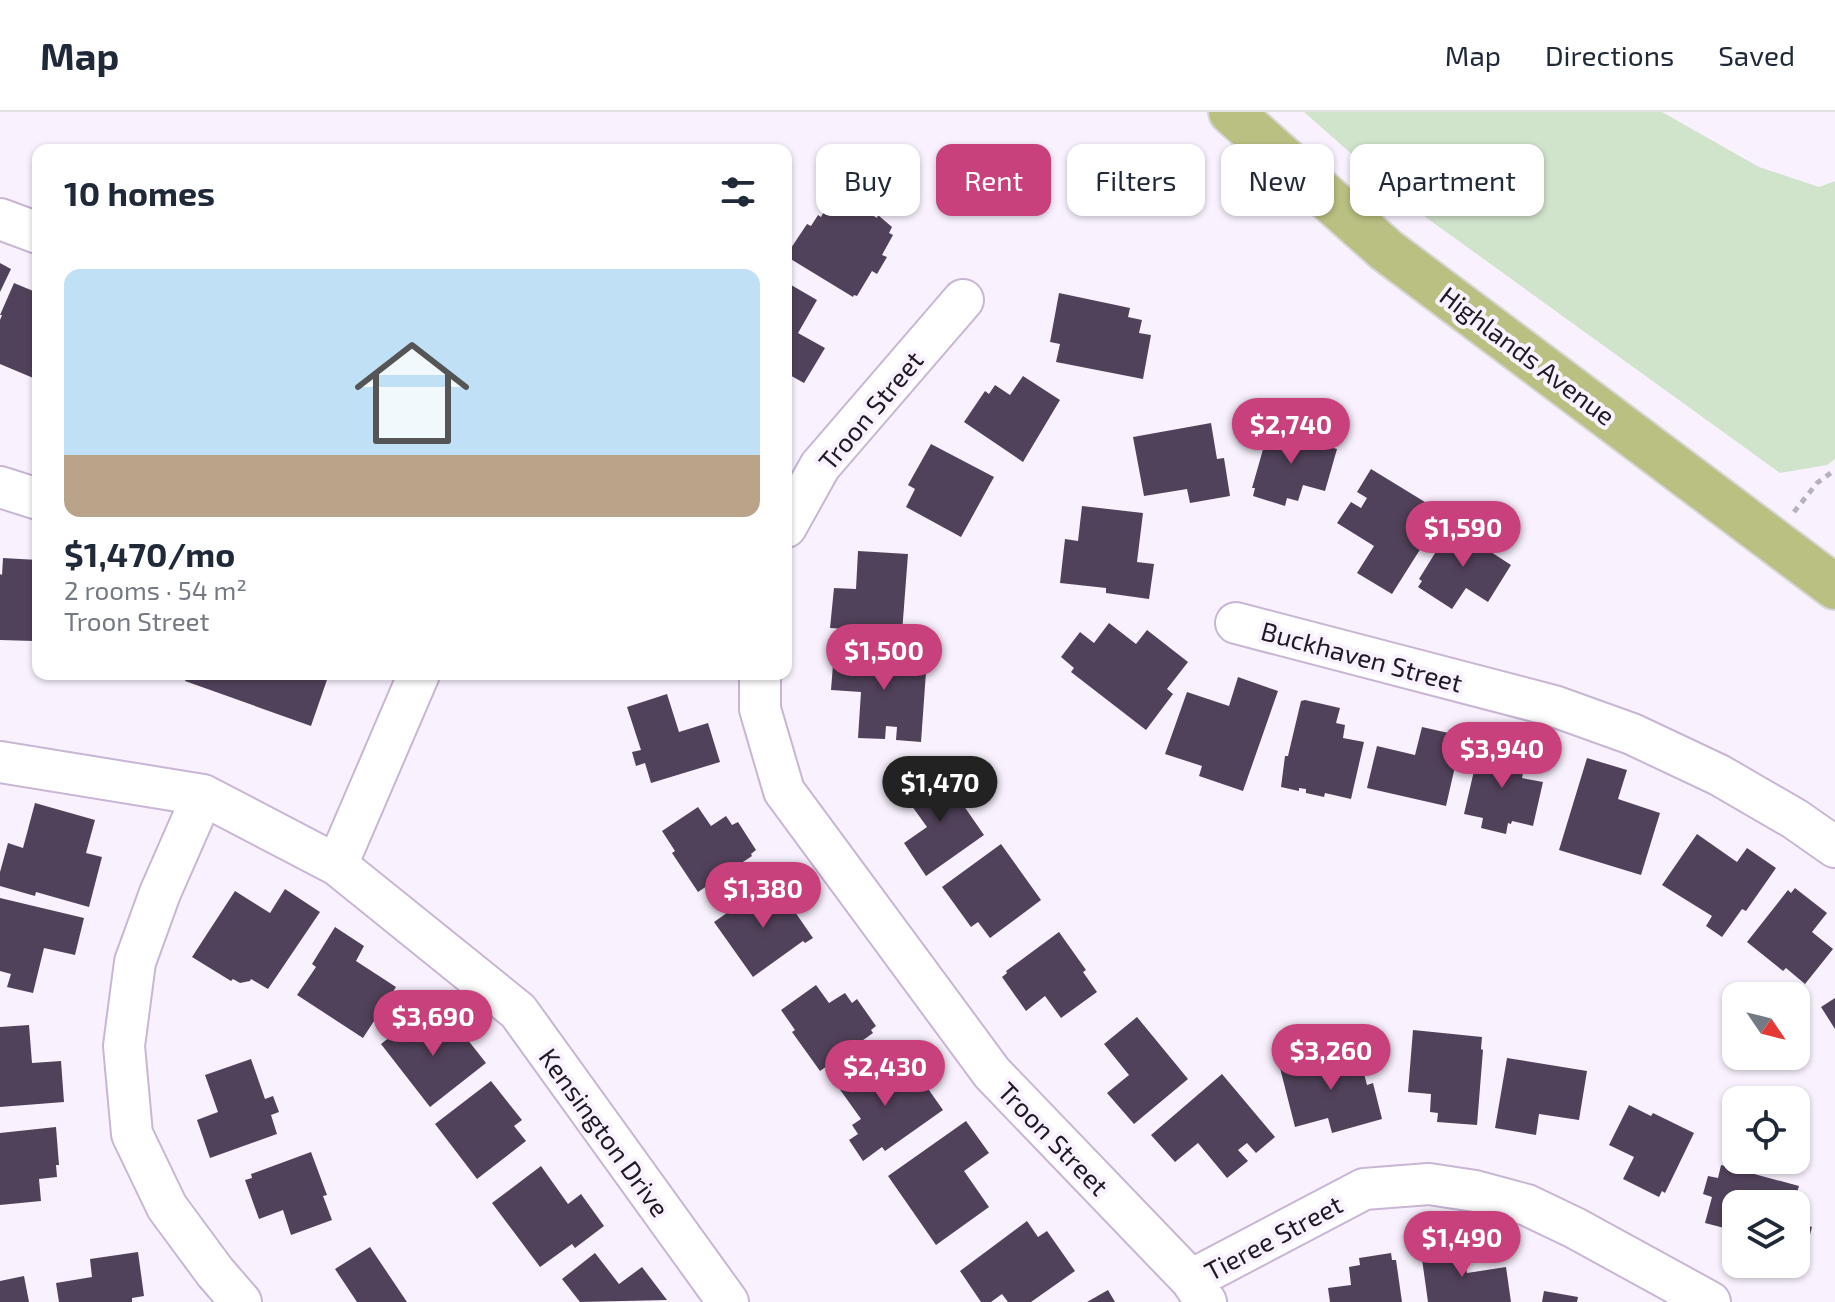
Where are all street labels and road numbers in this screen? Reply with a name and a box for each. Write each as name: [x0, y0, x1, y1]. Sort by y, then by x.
street label: Highlands Avenue: [1434, 279, 1622, 431]
street label: Troon Street: [811, 344, 929, 476]
street label: Buckhaven Street: [1258, 614, 1466, 698]
street label: Kensington Drive: [533, 1042, 677, 1222]
street label: Troon Street: [992, 1075, 1116, 1201]
street label: Tieree Street: [1199, 1188, 1347, 1286]

